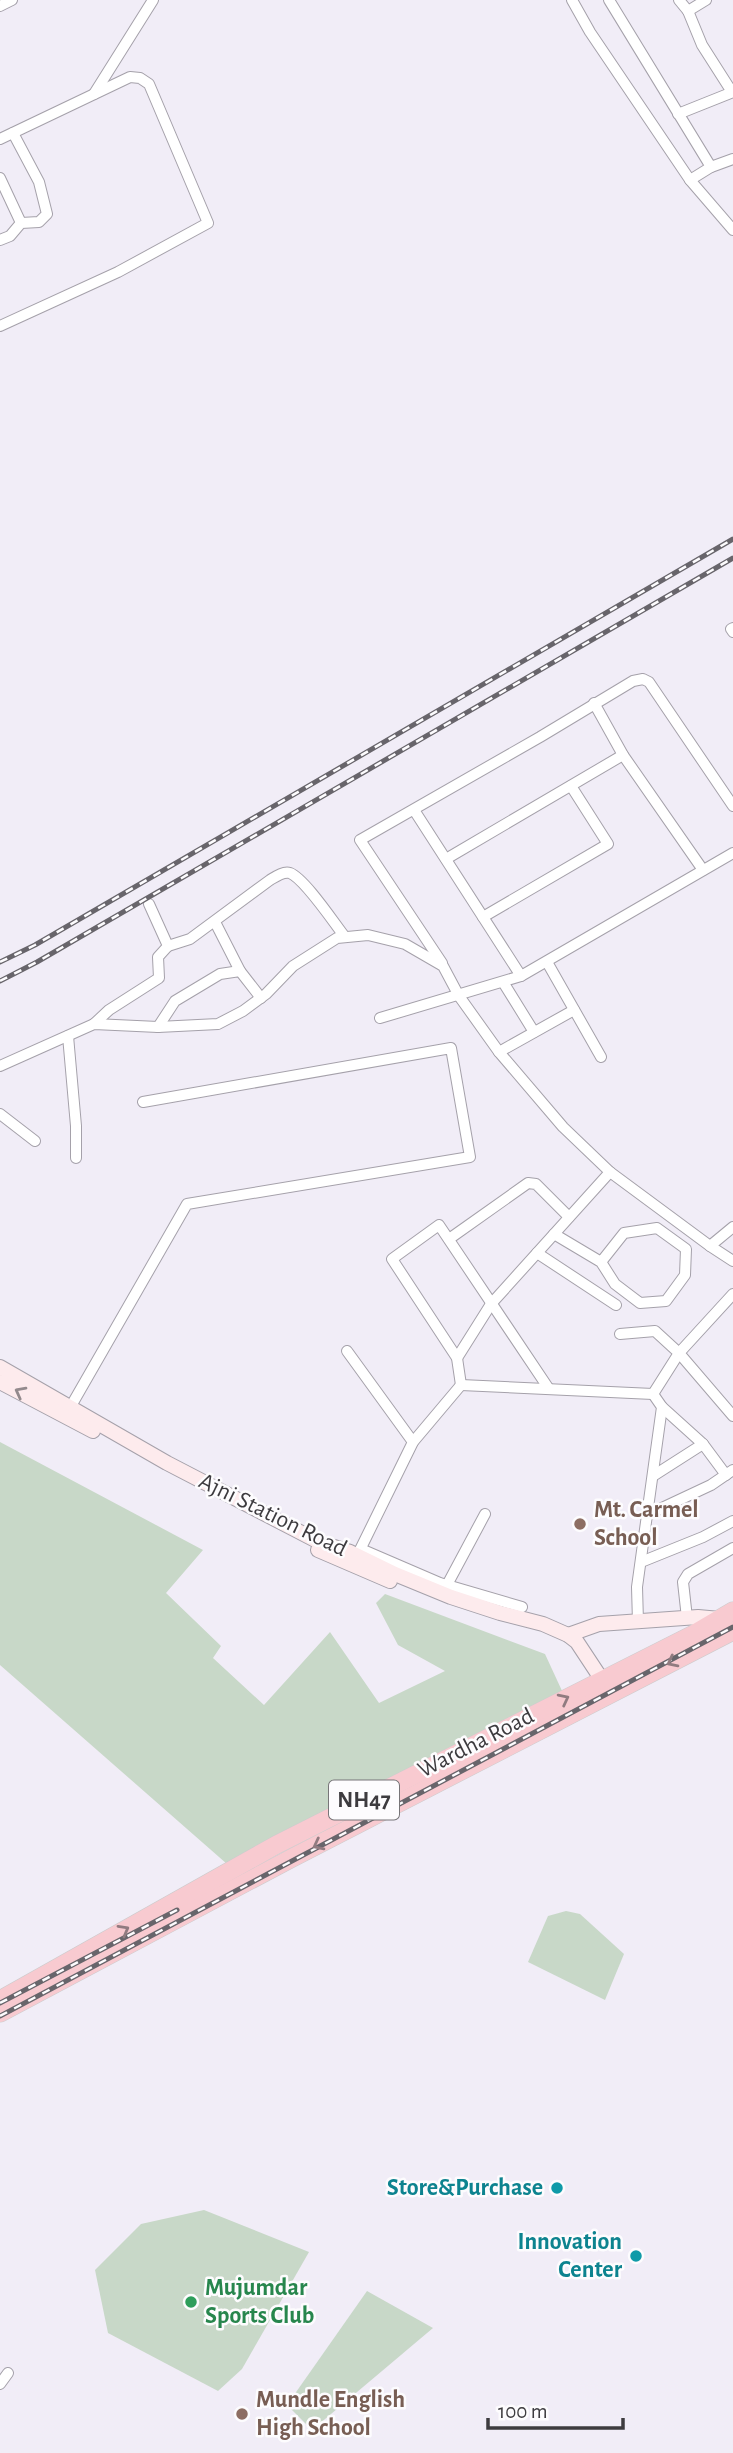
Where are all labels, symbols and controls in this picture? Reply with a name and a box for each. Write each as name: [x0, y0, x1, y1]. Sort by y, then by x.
one-way arrow: [15, 1387, 27, 1400]
street label: Ajni Station Road: [195, 1469, 351, 1561]
place label: Mt. Carmel School: [594, 1498, 699, 1550]
marker: Mt. Carmel School: [572, 1516, 588, 1532]
one-way arrow: [667, 1653, 679, 1667]
one-way arrow: [557, 1694, 569, 1708]
street label: Wardha Road: [414, 1704, 538, 1782]
road number: NH47: [329, 1781, 399, 1820]
one-way arrow: [312, 1836, 325, 1850]
one-way arrow: [116, 1925, 129, 1938]
place label: Store&Purchase: [387, 2176, 543, 2200]
marker: Store&Purchase: [549, 2180, 565, 2196]
place label: Innovation Center: [518, 2230, 623, 2282]
marker: Innovation Center: [628, 2248, 644, 2264]
place label: Mujumdar Sports Club: [205, 2276, 314, 2328]
marker: Mujumdar Sports Club: [183, 2294, 199, 2310]
scale bar: [488, 2386, 623, 2430]
place label: Mundle English High School: [256, 2388, 405, 2440]
text: 100 m: [498, 2401, 548, 2422]
marker: Mundle English High School: [234, 2406, 250, 2422]

